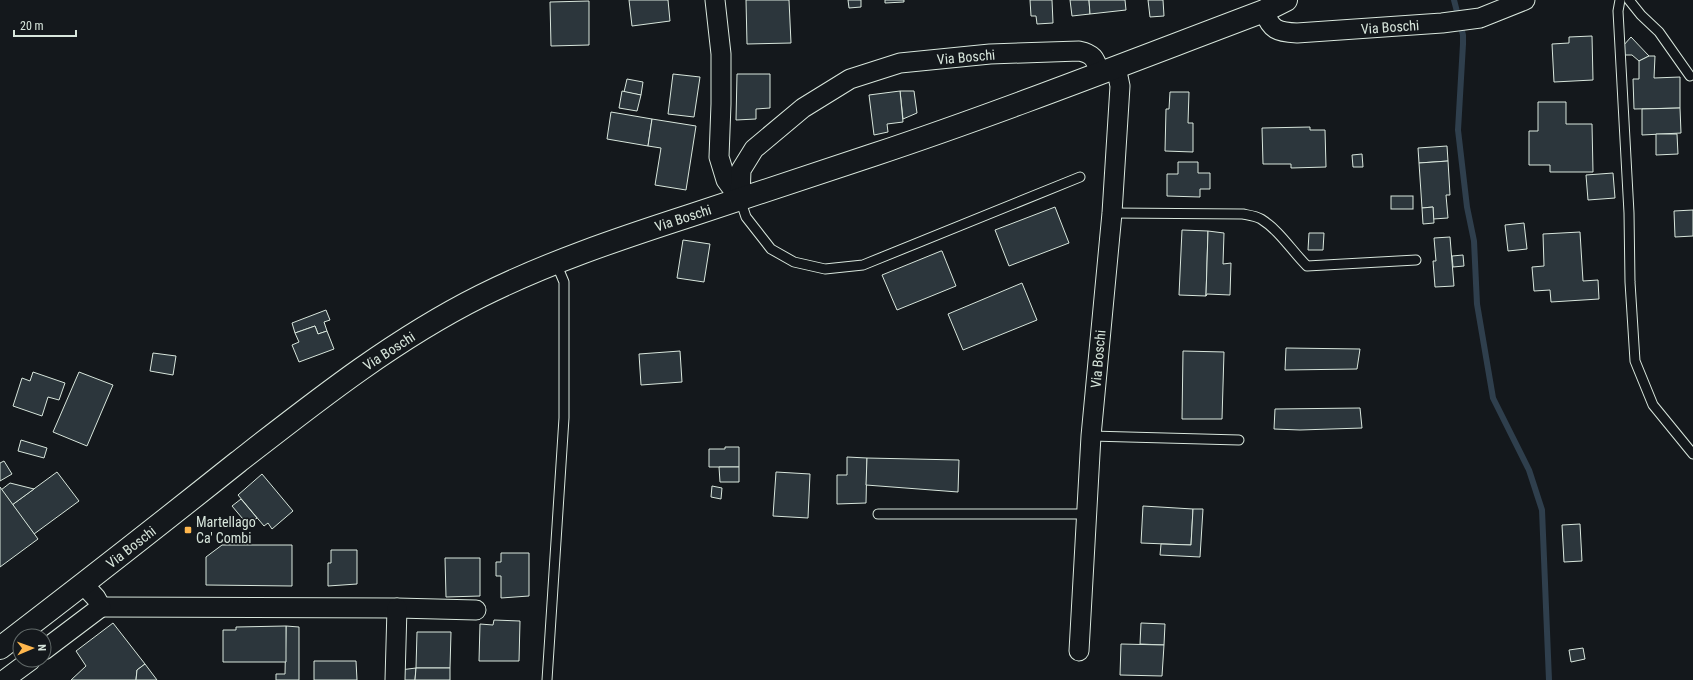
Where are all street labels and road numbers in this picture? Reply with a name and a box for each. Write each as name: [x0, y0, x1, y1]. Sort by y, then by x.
street label: Via Boschi: [1360, 17, 1420, 37]
street label: Via Boschi: [936, 46, 996, 68]
street label: Via Boschi: [653, 201, 713, 235]
street label: Via Boschi: [360, 328, 418, 374]
street label: Via Boschi: [1087, 329, 1109, 389]
street label: Via Boschi: [103, 523, 159, 571]

